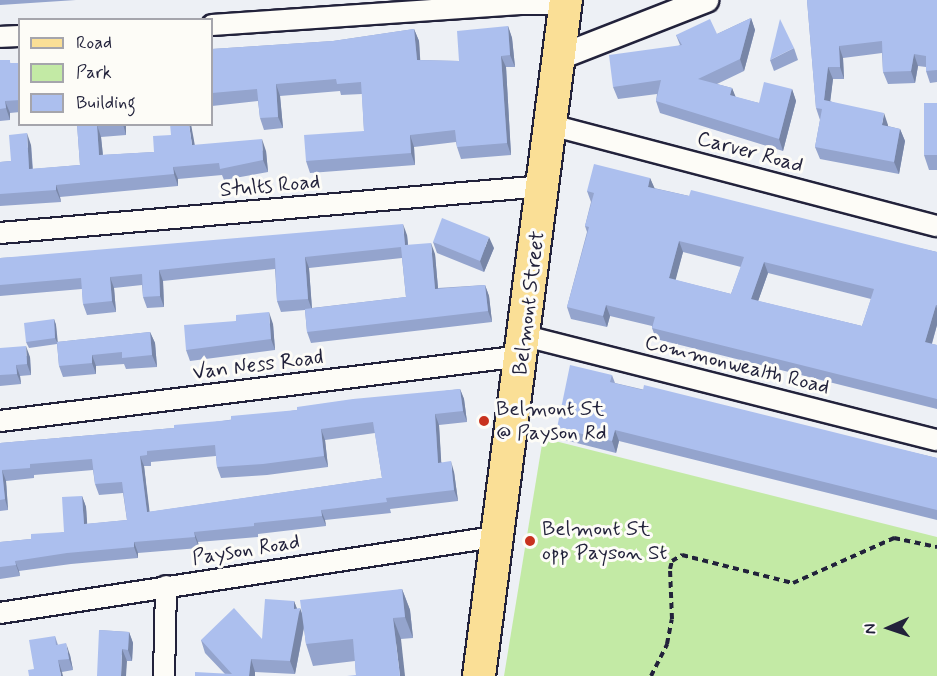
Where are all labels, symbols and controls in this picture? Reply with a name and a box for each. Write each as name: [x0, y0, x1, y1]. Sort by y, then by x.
legend: [18, 18, 213, 126]
text: Road: [76, 31, 112, 55]
text: Park: [76, 61, 112, 85]
text: Building: [76, 91, 136, 115]
street label: Carver Road: [694, 126, 806, 178]
street label: Stults Road: [219, 169, 321, 203]
street label: Belmont Street: [508, 230, 550, 376]
street label: Commonwealth Road: [642, 330, 832, 400]
street label: Van Ness Road: [192, 345, 324, 385]
place label: Belmont St @ Payson Rd: [496, 396, 606, 446]
marker: Belmont St @ Payson Rd: [477, 414, 491, 428]
place label: Belmont St opp Payson St: [542, 516, 660, 566]
street label: Payson Road: [190, 529, 302, 571]
marker: Belmont St opp Payson St: [523, 534, 537, 548]
north arrow: [859, 598, 919, 658]
text: N: [860, 623, 881, 635]

